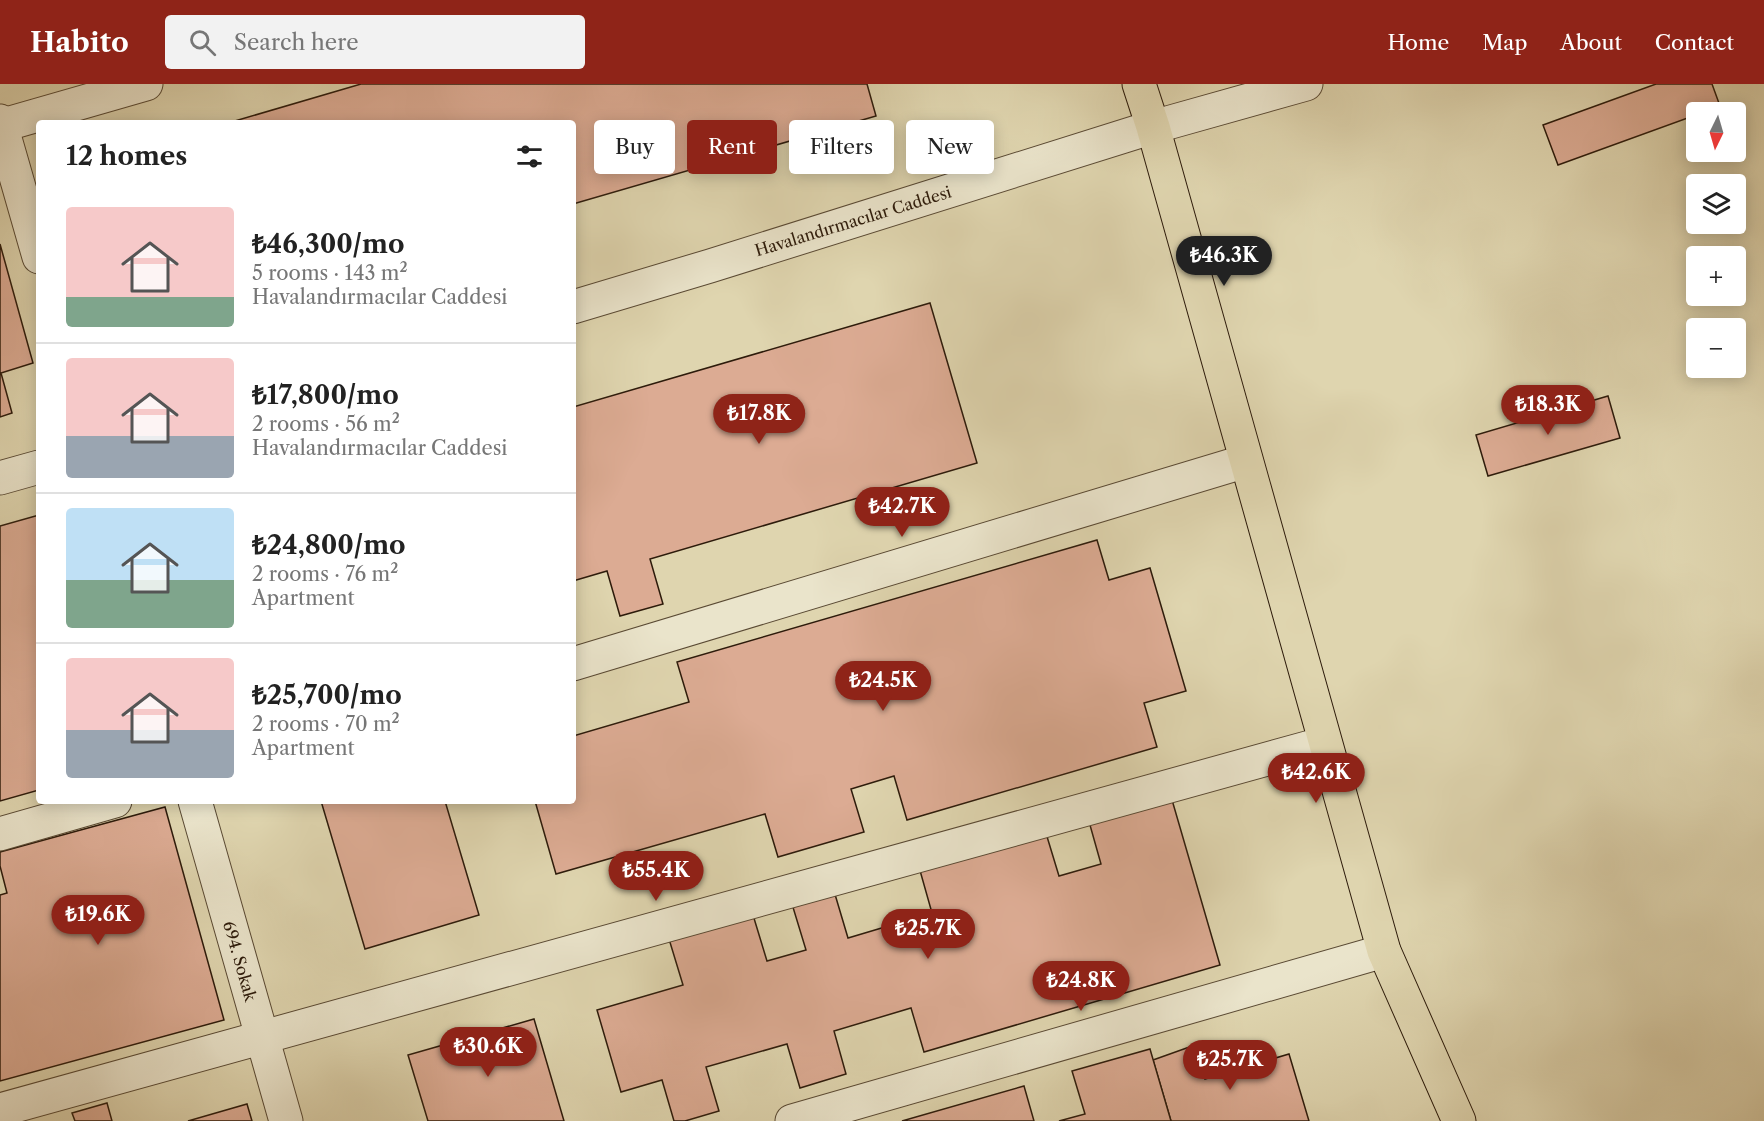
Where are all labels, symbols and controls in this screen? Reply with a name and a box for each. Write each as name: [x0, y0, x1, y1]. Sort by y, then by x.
search box: [165, 15, 585, 69]
text: Habito: [30, 25, 129, 59]
icon: search: [186, 26, 219, 59]
text: Search here: [234, 29, 358, 56]
text: Home: [1388, 30, 1449, 55]
text: Map: [1482, 30, 1527, 55]
text: About: [1560, 30, 1622, 55]
text: Contact: [1655, 30, 1734, 55]
north arrow: [1686, 102, 1746, 162]
map controls: [1686, 102, 1746, 378]
chip: Buy: [594, 120, 675, 174]
chip: Rent: [687, 120, 777, 174]
chip: Filters: [789, 120, 894, 174]
chip: New: [906, 120, 994, 174]
text: 12 homes: [66, 140, 187, 172]
icon: filters: [513, 140, 546, 173]
button: layers: [1686, 174, 1746, 234]
street label: Havalandırmacılar Caddesi: [752, 182, 954, 260]
text: ₺46,300/mo: [252, 228, 405, 260]
icon: home: [114, 231, 186, 303]
pin: ₺46.3K: [1175, 236, 1273, 287]
text: ₺46.3K: [1190, 243, 1258, 267]
button: +: [1686, 246, 1746, 306]
text: 5 rooms · 143 m²: [252, 261, 408, 285]
text: Havalandırmacılar Caddesi: [252, 285, 507, 309]
button: −: [1686, 318, 1746, 378]
text: ₺17,800/mo: [252, 379, 399, 411]
icon: home: [114, 382, 186, 454]
pin: ₺18.3K: [1499, 385, 1597, 436]
text: ₺18.3K: [1515, 392, 1581, 416]
pin: ₺17.8K: [710, 394, 808, 445]
text: ₺17.8K: [727, 401, 791, 425]
text: 2 rooms · 56 m²: [252, 412, 400, 436]
text: Havalandırmacılar Caddesi: [252, 436, 507, 460]
pin: ₺42.7K: [853, 487, 951, 538]
text: ₺42.7K: [869, 494, 935, 518]
text: ₺24,800/mo: [252, 529, 406, 561]
icon: home: [114, 532, 186, 604]
text: 2 rooms · 76 m²: [252, 562, 398, 586]
text: Apartment: [252, 586, 355, 610]
pin: ₺24.5K: [834, 661, 932, 712]
text: ₺24.5K: [849, 668, 917, 692]
text: ₺25,700/mo: [252, 679, 402, 711]
icon: home: [114, 682, 186, 754]
text: 2 rooms · 70 m²: [252, 712, 400, 736]
text: Apartment: [252, 736, 355, 760]
pin: ₺42.6K: [1267, 753, 1365, 804]
text: ₺42.6K: [1282, 760, 1350, 784]
pin: ₺55.4K: [607, 851, 705, 902]
text: ₺55.4K: [623, 858, 689, 882]
pin: ₺19.6K: [49, 895, 147, 946]
text: ₺19.6K: [65, 902, 131, 926]
pin: ₺25.7K: [879, 909, 977, 960]
text: ₺25.7K: [895, 916, 961, 940]
street label: 694. Sokak: [219, 919, 261, 1004]
pin: ₺24.8K: [1032, 961, 1130, 1012]
text: ₺24.8K: [1047, 968, 1115, 992]
pin: ₺30.6K: [439, 1027, 537, 1078]
text: ₺30.6K: [454, 1034, 522, 1058]
pin: ₺25.7K: [1181, 1040, 1279, 1091]
text: ₺25.7K: [1197, 1047, 1263, 1071]

